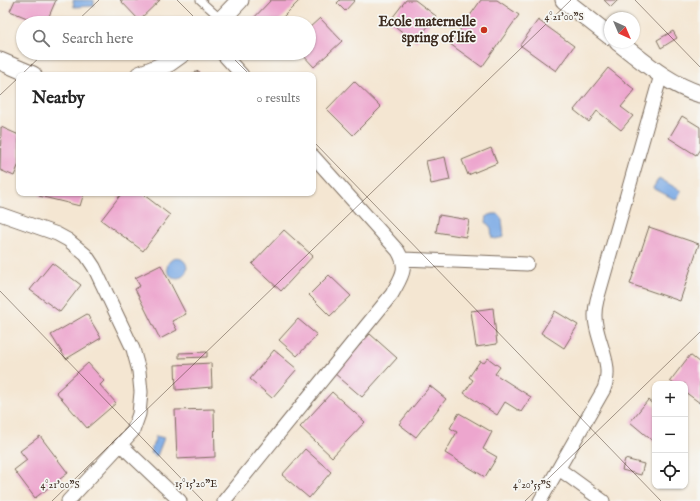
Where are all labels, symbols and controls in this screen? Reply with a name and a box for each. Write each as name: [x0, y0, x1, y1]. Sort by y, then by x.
text: 4°21'00"S: [544, 11, 584, 24]
north arrow: [604, 12, 640, 48]
place label: Ecole maternelle spring of life: [378, 13, 477, 47]
search box: [16, 16, 316, 60]
marker: Ecole maternelle spring of life: [479, 25, 489, 35]
icon: search: [30, 27, 52, 49]
text: Search here: [62, 29, 133, 48]
text: Nearby: [32, 88, 85, 109]
text: 0 results: [256, 90, 300, 107]
map controls: [652, 381, 688, 489]
button: +: [652, 381, 688, 417]
button: −: [652, 417, 688, 453]
button: locate: [652, 453, 688, 489]
text: 15°15'20"E: [175, 478, 217, 491]
text: 4°21'00"S: [40, 479, 80, 492]
text: 4°20'55"S: [513, 479, 551, 492]

